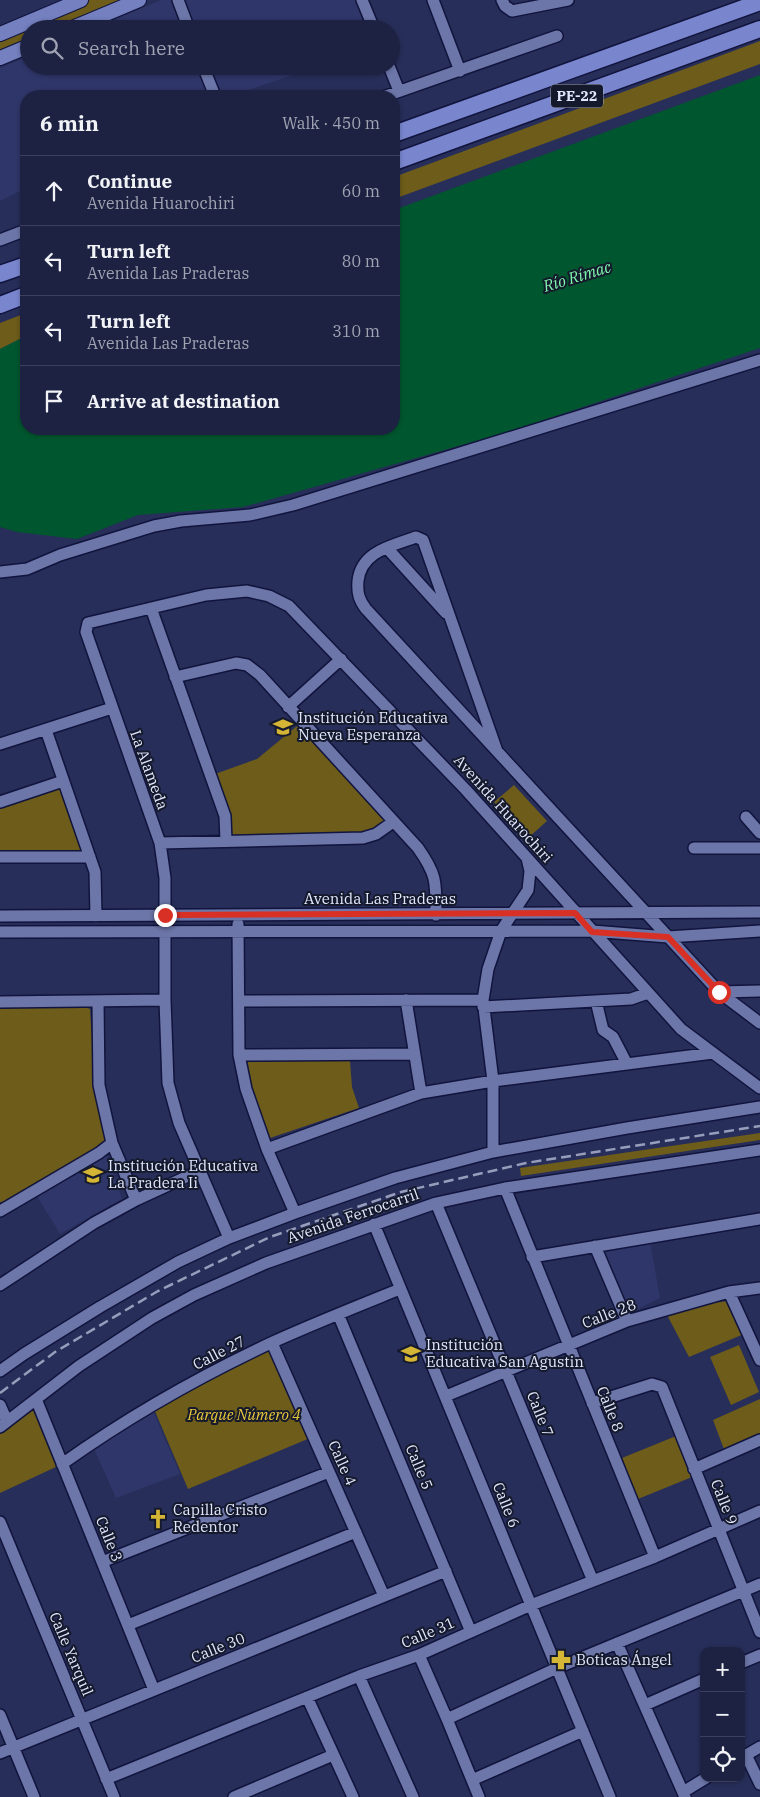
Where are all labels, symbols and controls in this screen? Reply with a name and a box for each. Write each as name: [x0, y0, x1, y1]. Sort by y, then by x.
search box: [20, 20, 400, 75]
icon: search: [38, 34, 66, 62]
text: Search here: [78, 36, 185, 60]
road number: PE-22: [551, 84, 603, 108]
text: 6 min: [40, 109, 99, 137]
text: Walk · 450 m: [282, 113, 380, 133]
text: Continue: [87, 169, 172, 193]
icon: ahead: [40, 177, 68, 205]
text: 60 m: [342, 181, 380, 201]
text: Avenida Huarochiri: [87, 193, 235, 213]
text: Turn left: [87, 239, 170, 263]
icon: left: [40, 247, 68, 275]
text: 80 m: [342, 251, 380, 271]
water label: Río Rímac: [540, 256, 613, 296]
text: Avenida Las Praderas: [87, 263, 249, 283]
text: Turn left: [87, 309, 170, 333]
icon: left: [40, 317, 68, 345]
text: 310 m: [332, 321, 380, 341]
text: Avenida Las Praderas: [87, 333, 249, 353]
icon: arrive: [40, 387, 68, 415]
text: Arrive at destination: [87, 389, 280, 413]
place label: Institución Educativa Nueva Esperanza: [298, 708, 448, 744]
school or university icon: Institución Educativa Nueva Esperanza: [272, 716, 294, 738]
street label: La Alameda: [126, 727, 173, 812]
street label: Avenida Huarochiri: [450, 751, 557, 867]
street label: Avenida Las Praderas: [304, 889, 456, 908]
route end: [154, 904, 177, 927]
route start: [708, 981, 731, 1004]
place label: Institución Educativa La Pradera Ii: [108, 1156, 258, 1192]
school or university icon: Institución Educativa La Pradera Ii: [82, 1164, 104, 1186]
street label: Avenida Ferrocarril: [284, 1184, 421, 1247]
street label: Calle 28: [579, 1295, 639, 1332]
street label: Calle 27: [189, 1331, 248, 1374]
place label: Institución Educativa San Agustin: [426, 1335, 584, 1371]
school or university icon: Institución Educativa San Agustin: [400, 1343, 422, 1365]
street label: Calle 8: [593, 1383, 628, 1434]
street label: Calle 7: [523, 1388, 558, 1439]
park label: Parque Número 4: [187, 1405, 300, 1424]
street label: Calle 4: [324, 1437, 361, 1488]
street label: Calle 5: [401, 1441, 437, 1492]
street label: Calle 9: [707, 1476, 742, 1527]
street label: Calle 6: [489, 1479, 524, 1530]
place label: Capilla Cristo Redentor: [173, 1500, 267, 1536]
church icon: Capilla Cristo Redentor: [147, 1508, 169, 1530]
street label: Calle 3: [92, 1513, 127, 1564]
street label: Calle Yarquil: [45, 1609, 98, 1699]
street label: Calle 31: [398, 1613, 457, 1652]
street label: Calle 30: [188, 1628, 247, 1667]
map controls: [700, 1647, 745, 1782]
button: +: [700, 1647, 745, 1692]
pharmacy icon: Boticas Ángel: [550, 1649, 572, 1671]
place label: Boticas Ángel: [576, 1650, 672, 1669]
button: −: [700, 1692, 745, 1737]
button: locate: [700, 1737, 745, 1782]

